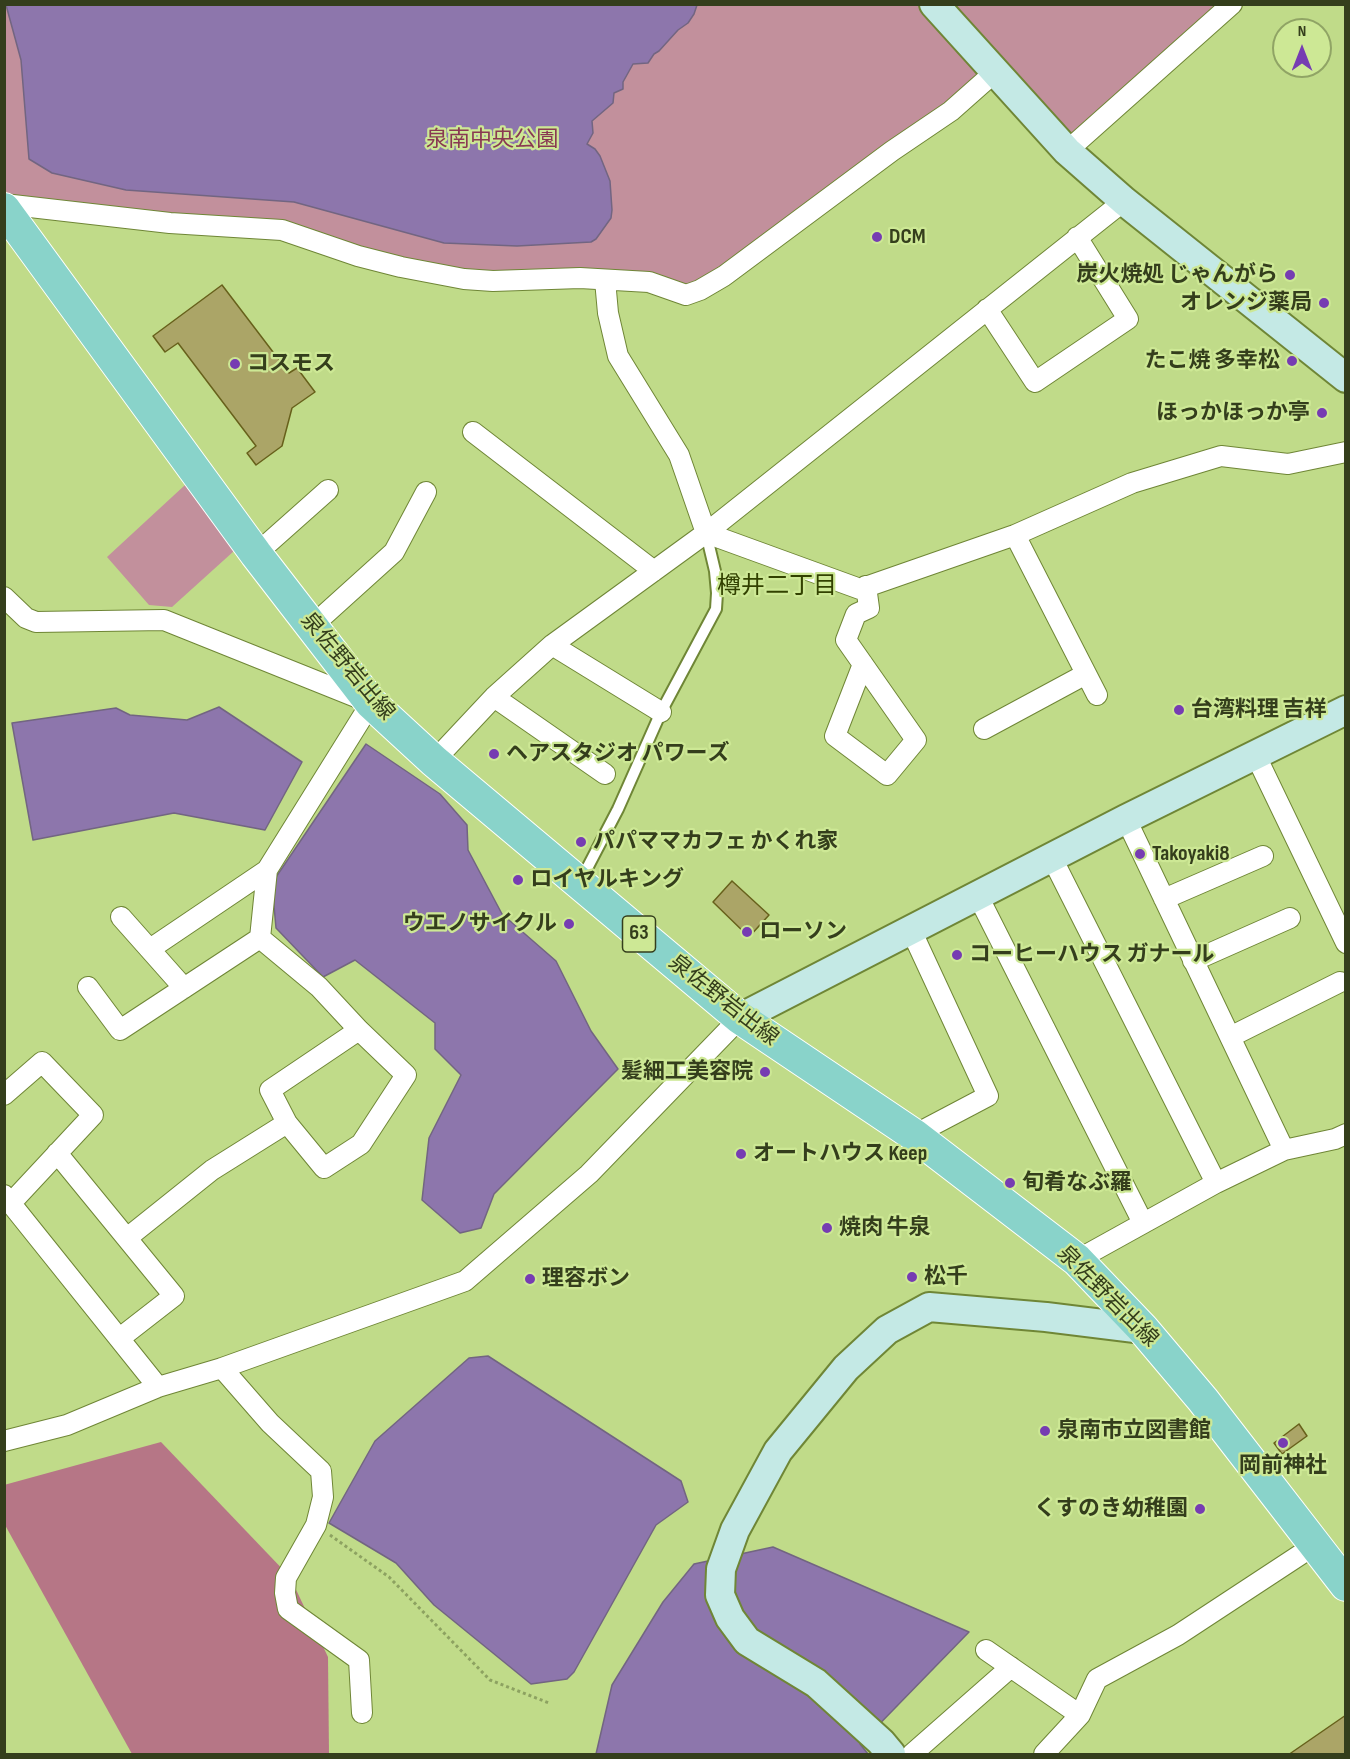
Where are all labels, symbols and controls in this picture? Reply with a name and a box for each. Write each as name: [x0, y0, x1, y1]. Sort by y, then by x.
north arrow: [1272, 18, 1332, 78]
text: N: [1298, 22, 1306, 41]
park label: 泉南中央公園: [426, 127, 558, 153]
place label: DCM: [889, 224, 926, 250]
marker: DCM: [870, 230, 884, 244]
place label: 炭火焼処 じゃんがら: [1077, 262, 1278, 288]
marker: 炭火焼処 じゃんがら: [1283, 268, 1297, 282]
place label: オレンジ薬局: [1180, 290, 1312, 316]
marker: オレンジ薬局: [1317, 296, 1331, 310]
place label: たこ焼 多幸松: [1145, 348, 1280, 374]
place label: コスモス: [247, 351, 335, 377]
marker: たこ焼 多幸松: [1285, 354, 1299, 368]
marker: コスモス: [228, 357, 242, 371]
place label: ほっかほっか亭: [1156, 400, 1310, 426]
marker: ほっかほっか亭: [1315, 406, 1329, 420]
district label: 樽井二丁目: [717, 573, 837, 601]
street label: 泉佐野岩出線: [294, 608, 400, 726]
place label: 台湾料理 吉祥: [1191, 697, 1326, 723]
marker: 台湾料理 吉祥: [1172, 703, 1186, 717]
place label: ヘアスタジオ パワーズ: [506, 741, 729, 767]
marker: ヘアスタジオ パワーズ: [487, 747, 501, 761]
place label: パパママカフェ かくれ家: [593, 829, 838, 855]
marker: パパママカフェ かくれ家: [574, 835, 588, 849]
place label: Takoyaki8: [1152, 841, 1230, 867]
marker: Takoyaki8: [1133, 847, 1147, 861]
place label: ロイヤルキング: [530, 867, 684, 893]
marker: ロイヤルキング: [511, 873, 525, 887]
place label: ウエノサイクル: [403, 911, 557, 937]
road number: 63: [622, 916, 656, 952]
marker: ウエノサイクル: [562, 917, 576, 931]
place label: ローソン: [759, 919, 847, 945]
marker: ローソン: [740, 925, 754, 939]
place label: コーヒーハウス ガナール: [969, 942, 1214, 968]
marker: コーヒーハウス ガナール: [950, 948, 964, 962]
street label: 泉佐野岩出線: [663, 950, 783, 1052]
place label: 髪細工美容院: [621, 1059, 753, 1085]
marker: 髪細工美容院: [758, 1065, 772, 1079]
place label: オートハウス Keep: [753, 1141, 927, 1167]
marker: オートハウス Keep: [734, 1147, 748, 1161]
place label: 旬肴なぶ羅: [1022, 1170, 1132, 1196]
marker: 旬肴なぶ羅: [1003, 1176, 1017, 1190]
place label: 焼肉 牛泉: [839, 1215, 930, 1241]
marker: 焼肉 牛泉: [820, 1221, 834, 1235]
street label: 泉佐野岩出線: [1051, 1241, 1163, 1353]
place label: 松千: [924, 1264, 968, 1290]
place label: 理容ボン: [542, 1266, 630, 1292]
marker: 松千: [905, 1270, 919, 1284]
marker: 理容ボン: [523, 1272, 537, 1286]
place label: 泉南市立図書館: [1057, 1418, 1211, 1444]
marker: 泉南市立図書館: [1038, 1424, 1052, 1438]
marker: 岡前神社: [1276, 1436, 1290, 1450]
place label: 岡前神社: [1239, 1453, 1327, 1479]
place label: くすのき幼稚園: [1034, 1496, 1188, 1522]
marker: くすのき幼稚園: [1193, 1502, 1207, 1516]

